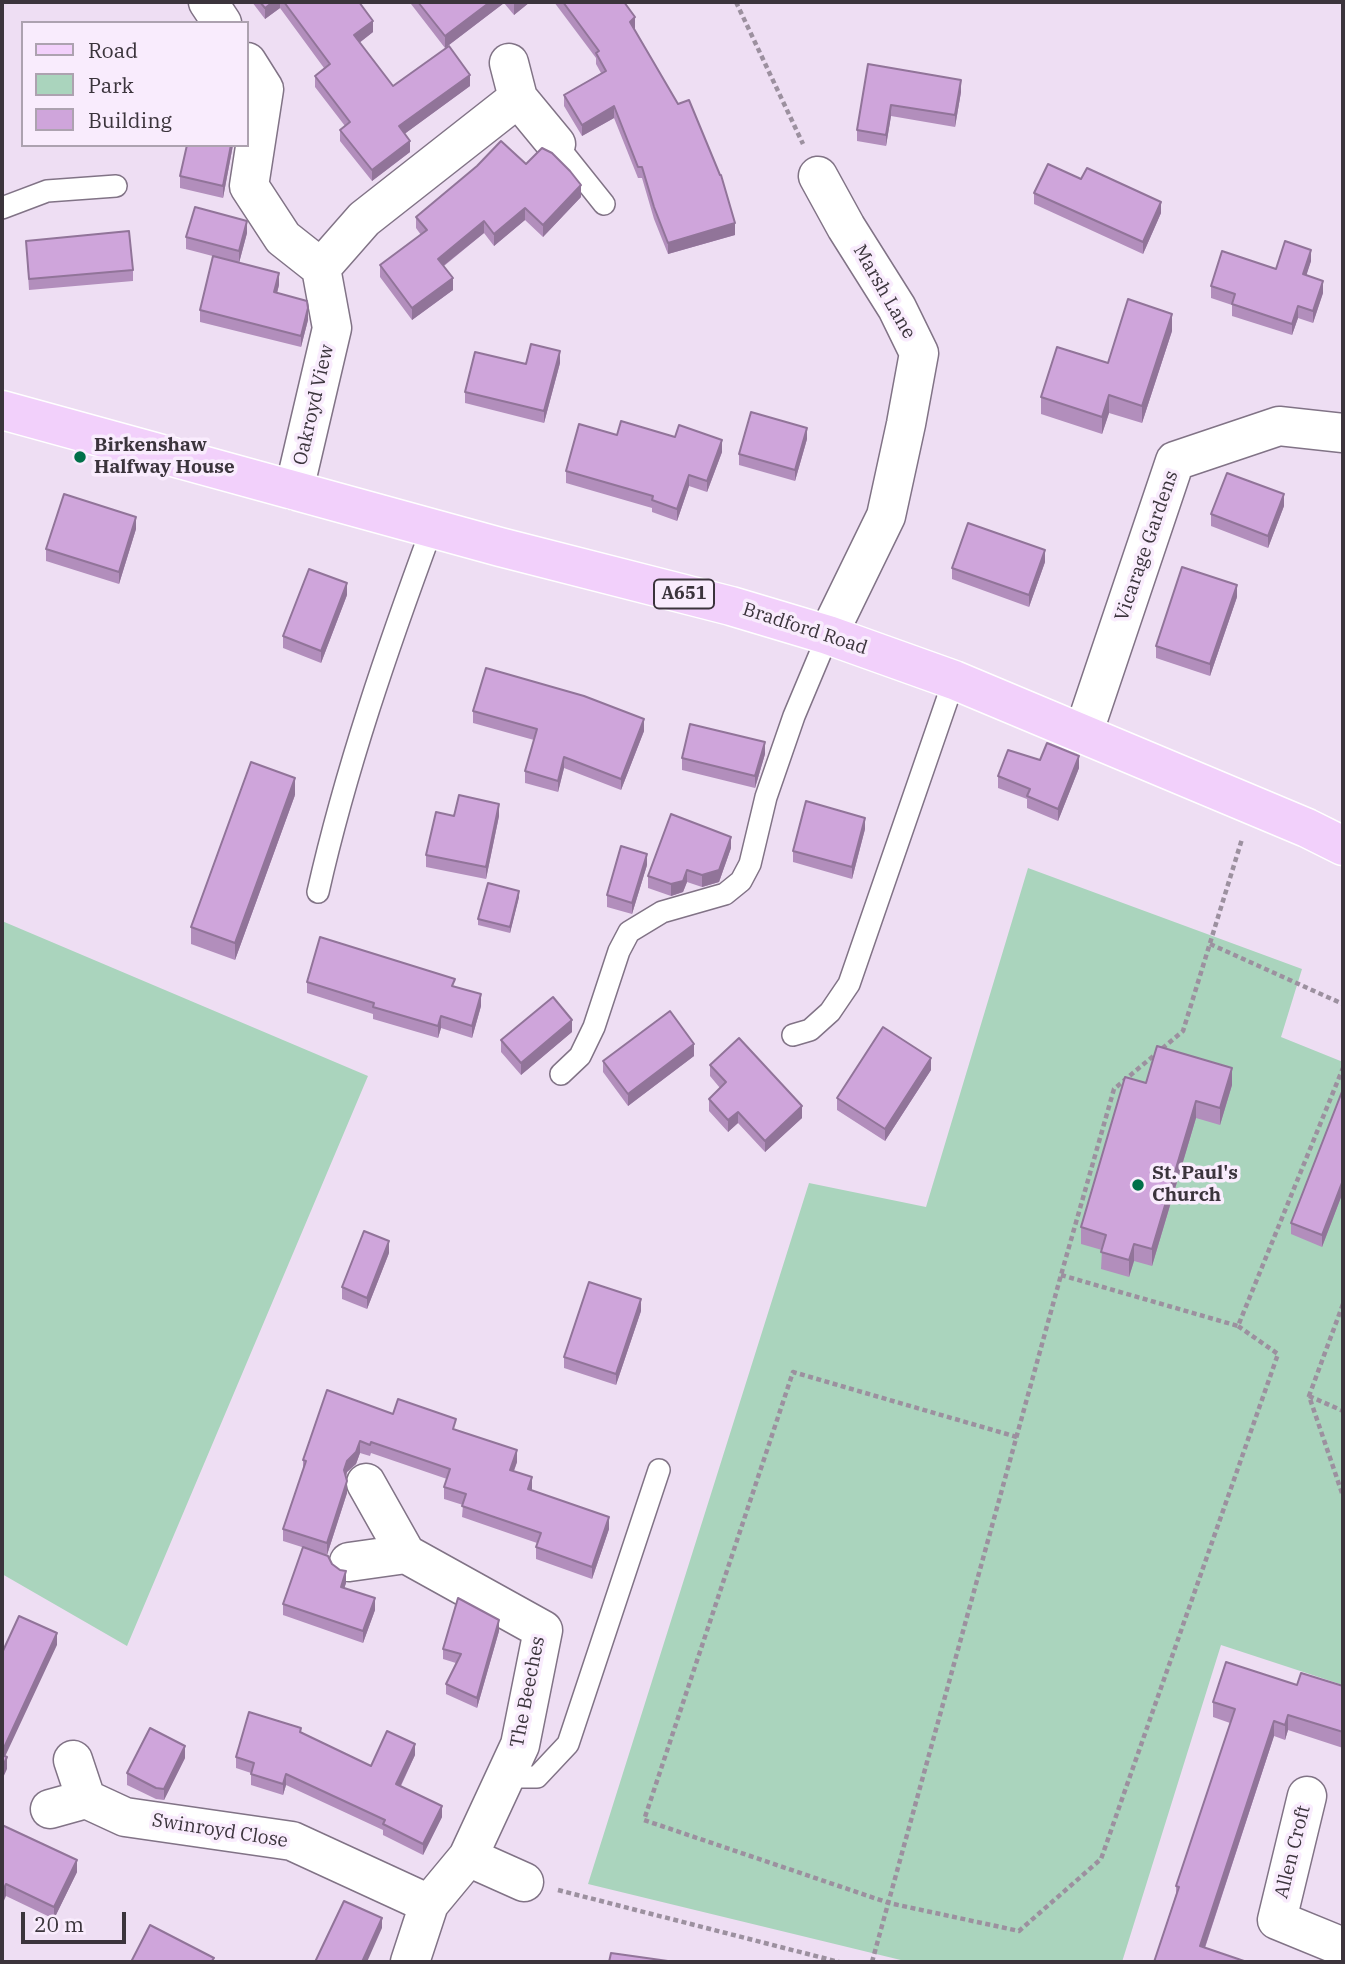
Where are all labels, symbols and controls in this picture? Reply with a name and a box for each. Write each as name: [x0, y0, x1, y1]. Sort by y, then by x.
legend: [21, 21, 248, 147]
text: Road: [88, 36, 138, 64]
text: Park: [88, 71, 134, 99]
text: Building: [88, 106, 172, 134]
street label: Marsh Lane: [848, 241, 920, 343]
street label: Oakroyd View: [289, 342, 339, 468]
place label: Birkenshaw Halfway House: [94, 435, 235, 479]
marker: Birkenshaw Halfway House: [72, 449, 88, 465]
street label: Vicarage Gardens: [1111, 468, 1183, 624]
road number: A651: [654, 580, 714, 608]
street label: Bradford Road: [740, 598, 870, 660]
place label: St. Paul's Church: [1152, 1163, 1238, 1207]
marker: St. Paul's Church: [1130, 1177, 1146, 1193]
street label: The Beeches: [506, 1634, 550, 1750]
street label: Allen Croft: [1270, 1803, 1316, 1901]
street label: Swinroyd Close: [150, 1809, 290, 1853]
scale bar: [24, 1898, 130, 1942]
text: 20 m: [34, 1910, 84, 1938]

